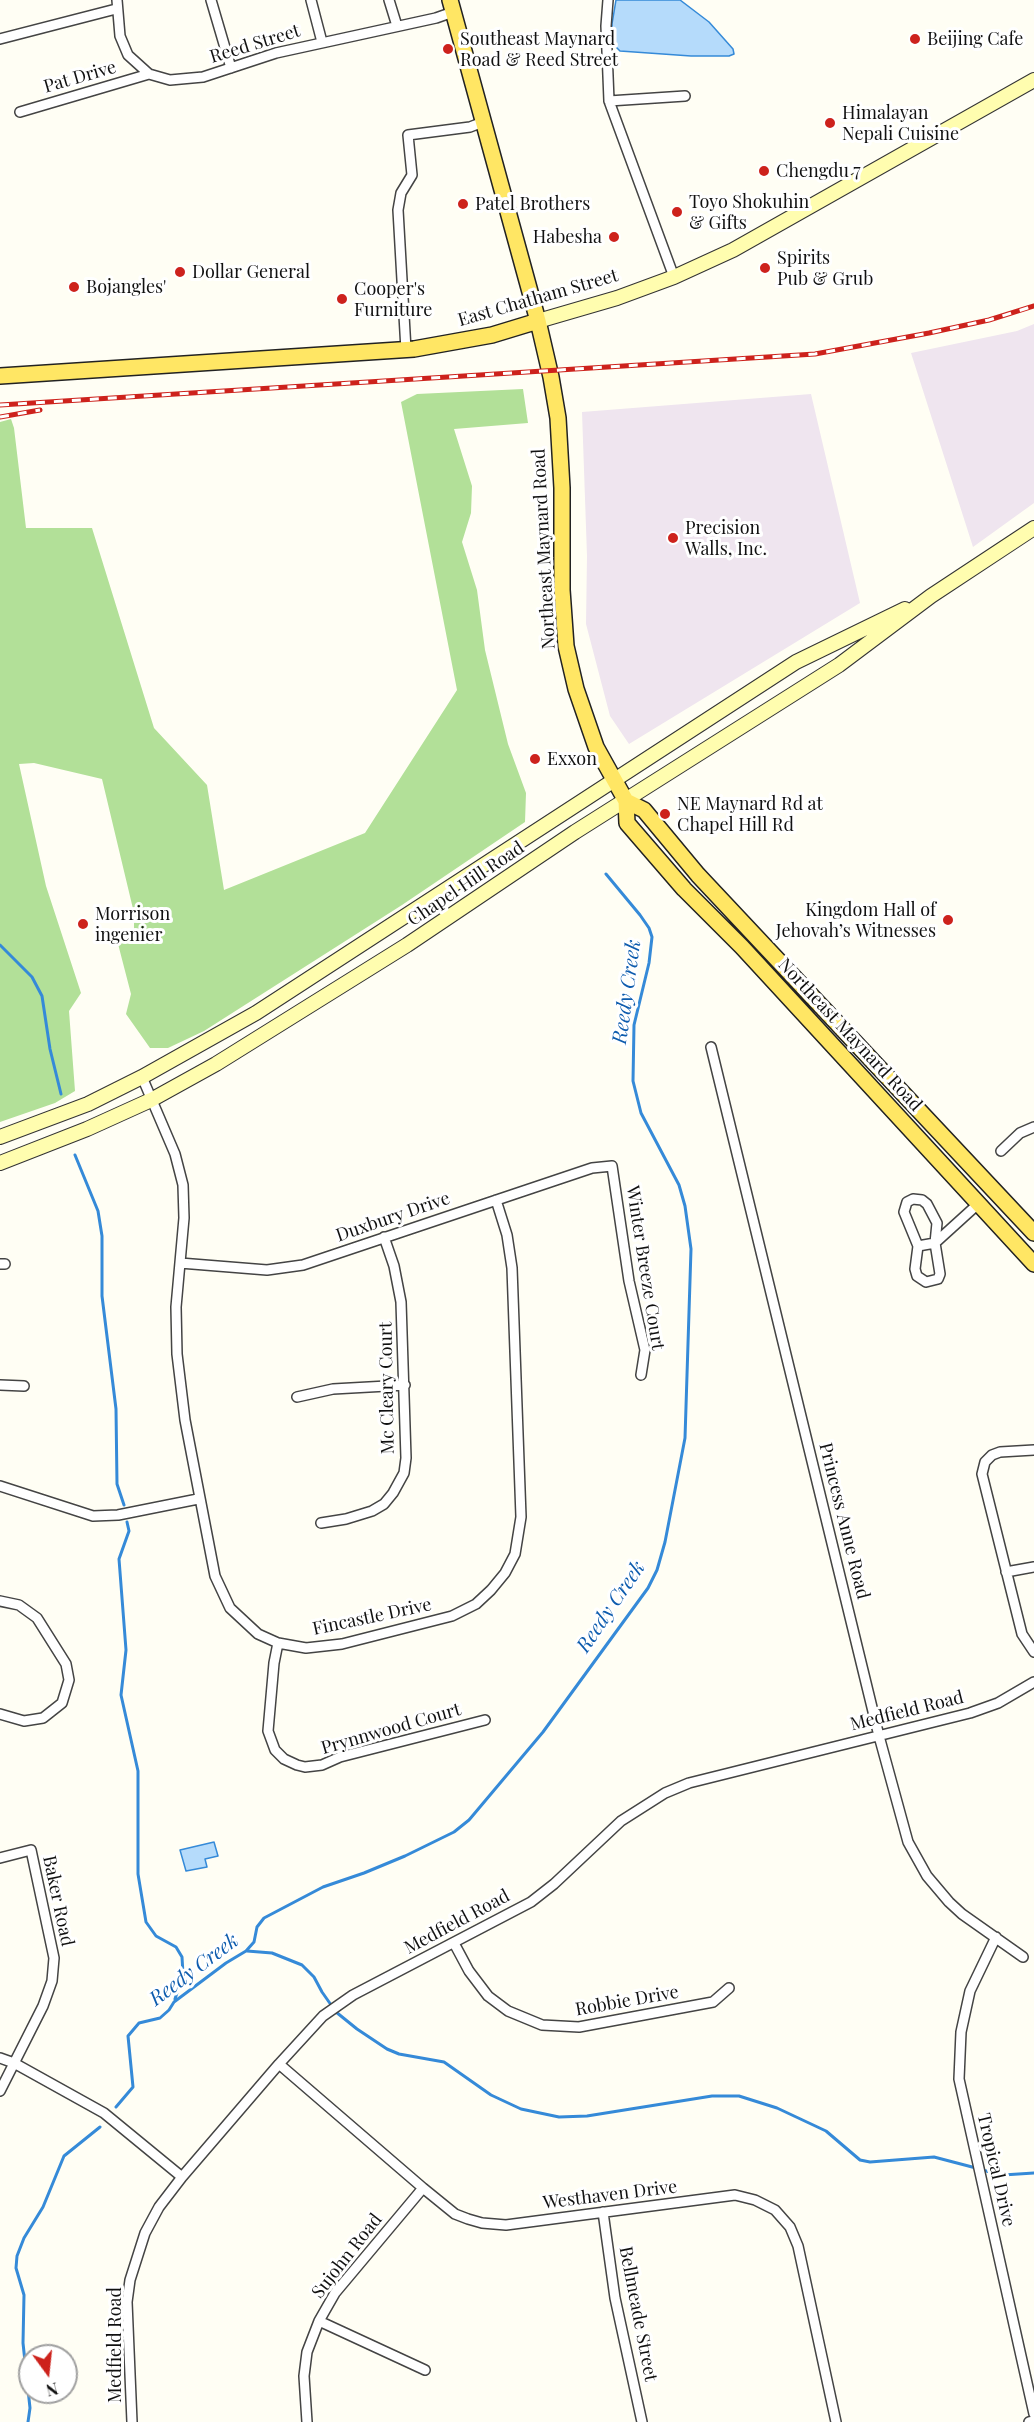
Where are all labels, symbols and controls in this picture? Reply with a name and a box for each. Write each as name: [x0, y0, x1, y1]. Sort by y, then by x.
street label: Reed Street: [207, 20, 303, 68]
place label: Southeast Maynard Road & Reed Street: [460, 28, 618, 70]
place label: Beijing Cafe: [927, 28, 1023, 50]
marker: Beijing Cafe: [908, 32, 922, 46]
marker: Southeast Maynard Road & Reed Street: [441, 42, 455, 56]
street label: Pat Drive: [41, 56, 119, 98]
place label: Himalayan Nepali Cuisine: [842, 102, 959, 144]
marker: Himalayan Nepali Cuisine: [823, 116, 837, 130]
place label: Chengdu 7: [776, 160, 861, 182]
marker: Chengdu 7: [757, 164, 771, 178]
place label: Toyo Shokuhin & Gifts: [689, 191, 809, 234]
place label: Patel Brothers: [475, 193, 590, 215]
marker: Patel Brothers: [456, 197, 470, 211]
marker: Toyo Shokuhin & Gifts: [670, 205, 684, 219]
place label: Habesha: [533, 226, 602, 248]
marker: Habesha: [607, 230, 621, 244]
place label: Spirits Pub & Grub: [777, 247, 873, 290]
place label: Dollar General: [192, 261, 310, 283]
marker: Spirits Pub & Grub: [758, 261, 772, 275]
marker: Dollar General: [173, 265, 187, 279]
street label: East Chatham Street: [455, 265, 621, 331]
place label: Bojangles': [86, 276, 166, 298]
place label: Cooper's Furniture: [354, 278, 432, 320]
marker: Bojangles': [67, 280, 81, 294]
marker: Cooper's Furniture: [335, 292, 349, 306]
street label: Northeast Maynard Road: [528, 448, 560, 650]
place label: Precision Walls, Inc.: [685, 517, 767, 560]
marker: Precision Walls, Inc.: [666, 531, 680, 545]
place label: Exxon: [547, 748, 597, 770]
marker: Exxon: [528, 752, 542, 766]
place label: NE Maynard Rd at Chapel Hill Rd: [677, 793, 823, 836]
marker: NE Maynard Rd at Chapel Hill Rd: [658, 807, 672, 821]
street label: Chapel Hill Road: [404, 837, 528, 931]
place label: Kingdom Hall of Jehovah’s Witnesses: [776, 899, 936, 942]
place label: Morrison ingenier: [95, 903, 170, 946]
marker: Kingdom Hall of Jehovah’s Witnesses: [941, 913, 955, 927]
marker: Morrison ingenier: [76, 917, 90, 931]
water label: Reedy Creek: [608, 938, 646, 1046]
street label: Northeast Maynard Road: [774, 954, 926, 1116]
street label: Winter Breeze Court: [621, 1184, 669, 1352]
street label: Duxbury Drive: [333, 1187, 453, 1247]
street label: Mc Cleary Court: [375, 1321, 399, 1455]
street label: Princess Anne Road: [814, 1441, 874, 1601]
water label: Reedy Creek: [572, 1557, 650, 1657]
street label: Fincastle Drive: [311, 1594, 433, 1640]
street label: Medfield Road: [848, 1686, 966, 1736]
street label: Prynnwood Court: [319, 1699, 463, 1759]
street label: Baker Road: [38, 1854, 78, 1948]
street label: Medfield Road: [401, 1885, 513, 1959]
water label: Reedy Creek: [145, 1929, 243, 2011]
street label: Robbie Drive: [574, 1981, 680, 2021]
street label: Tropical Drive: [972, 2111, 1020, 2229]
street label: Westhaven Drive: [542, 2176, 678, 2214]
street label: Sujohn Road: [307, 2209, 387, 2303]
street label: Bellmeade Street: [614, 2245, 662, 2383]
street label: Medfield Road: [104, 2287, 126, 2403]
north arrow: [18, 2344, 78, 2404]
text: N: [44, 2378, 61, 2402]

